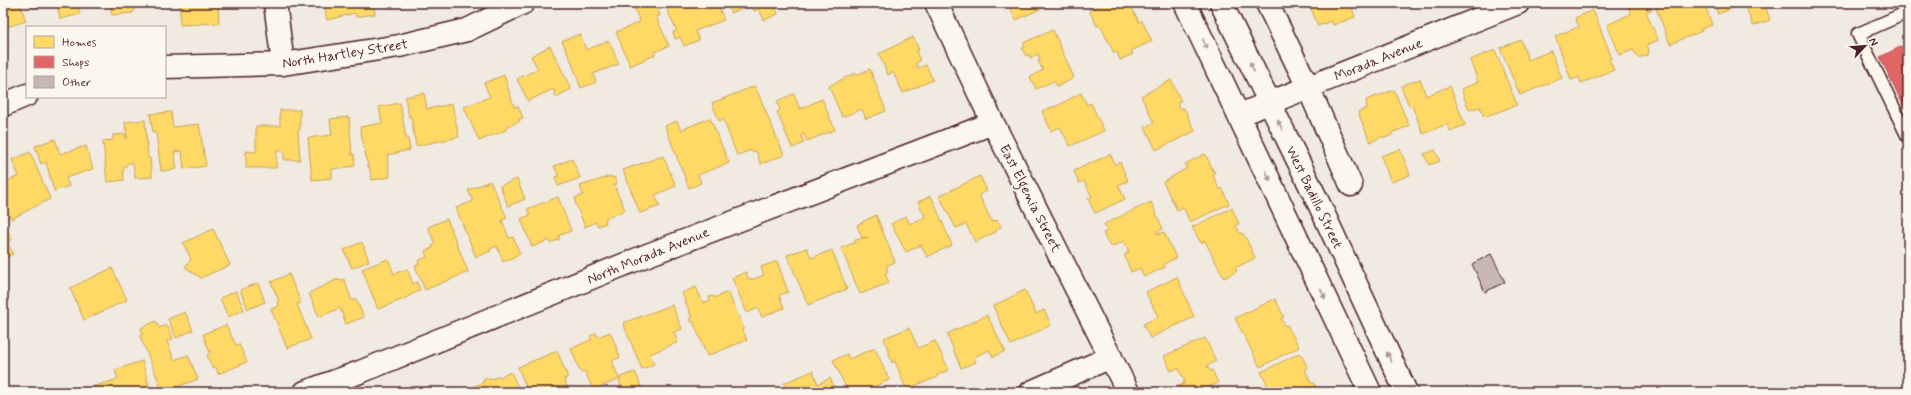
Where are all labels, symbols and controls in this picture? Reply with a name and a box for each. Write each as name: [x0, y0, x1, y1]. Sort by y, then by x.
legend: [26, 26, 166, 98]
north arrow: [1845, 26, 1885, 66]
street label: Morada Avenue: [1332, 34, 1425, 86]
text: Homes: [62, 35, 97, 51]
street label: North Hartley Street: [281, 35, 410, 73]
text: N: [1865, 36, 1881, 48]
one-way arrow: [1202, 38, 1208, 50]
text: Shops: [62, 55, 89, 71]
one-way arrow: [1249, 62, 1255, 73]
text: Other: [62, 75, 91, 91]
one-way arrow: [1277, 120, 1283, 131]
street label: East Elgenia Street: [993, 141, 1065, 257]
street label: West Badillo Street: [1281, 143, 1347, 252]
one-way arrow: [1265, 170, 1271, 182]
street label: North Morada Avenue: [585, 223, 712, 289]
one-way arrow: [1320, 288, 1326, 299]
one-way arrow: [1386, 350, 1392, 362]

